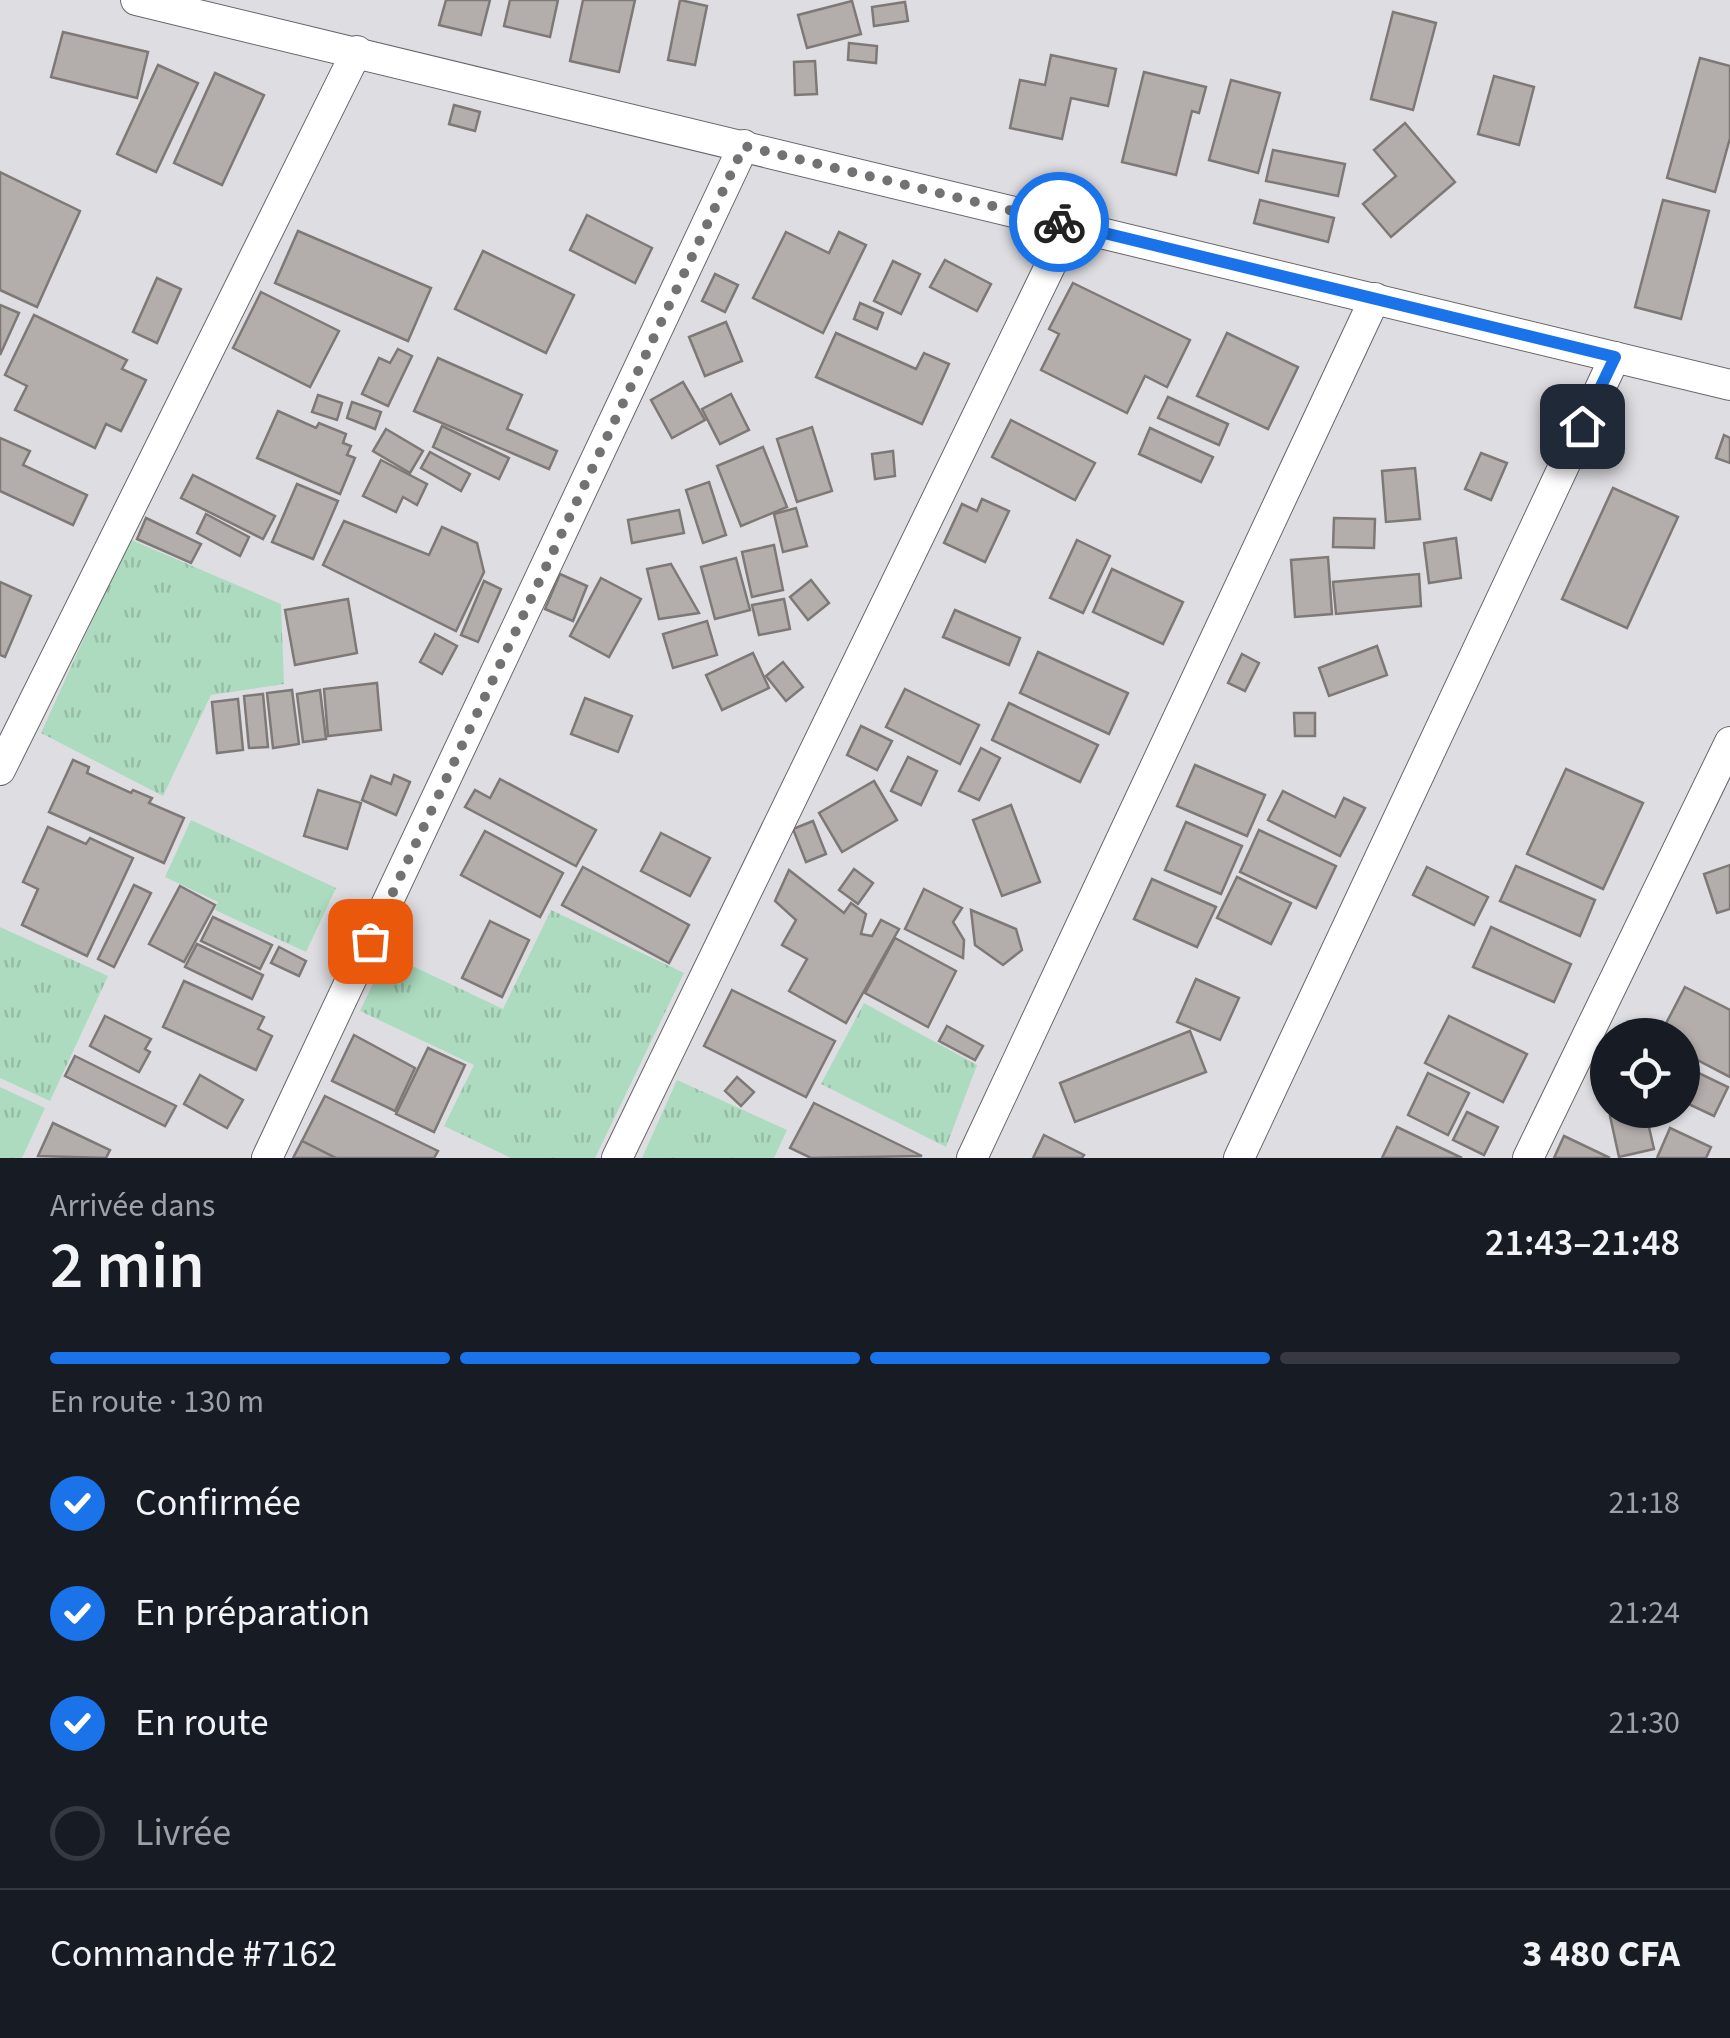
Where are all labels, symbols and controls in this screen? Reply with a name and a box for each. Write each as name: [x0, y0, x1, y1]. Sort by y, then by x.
courier: [1009, 172, 1109, 272]
icon: bike: [1032, 195, 1087, 250]
pin: [1540, 384, 1625, 469]
icon: home: [1555, 399, 1610, 454]
pin: [328, 899, 413, 984]
icon: bag: [343, 914, 398, 969]
map controls: [1590, 1018, 1700, 1128]
button: locate: [1590, 1018, 1700, 1128]
text: Arrivée dans: [50, 1183, 215, 1229]
text: 21:43–21:48: [1485, 1216, 1680, 1270]
text: 2 min: [50, 1220, 205, 1313]
text: En route · 130 m: [50, 1379, 264, 1425]
icon: check: [50, 1476, 105, 1531]
text: Confirmée: [135, 1476, 301, 1530]
text: 21:18: [1608, 1480, 1680, 1526]
icon: check: [50, 1586, 105, 1641]
text: En préparation: [135, 1586, 370, 1640]
text: 21:24: [1608, 1590, 1680, 1636]
icon: check: [50, 1696, 105, 1751]
text: En route: [135, 1696, 269, 1750]
text: 21:30: [1608, 1700, 1680, 1746]
text: Livrée: [135, 1806, 231, 1860]
text: Commande #7162: [50, 1927, 337, 1981]
text: 3 480 CFA: [1522, 1927, 1680, 1981]

